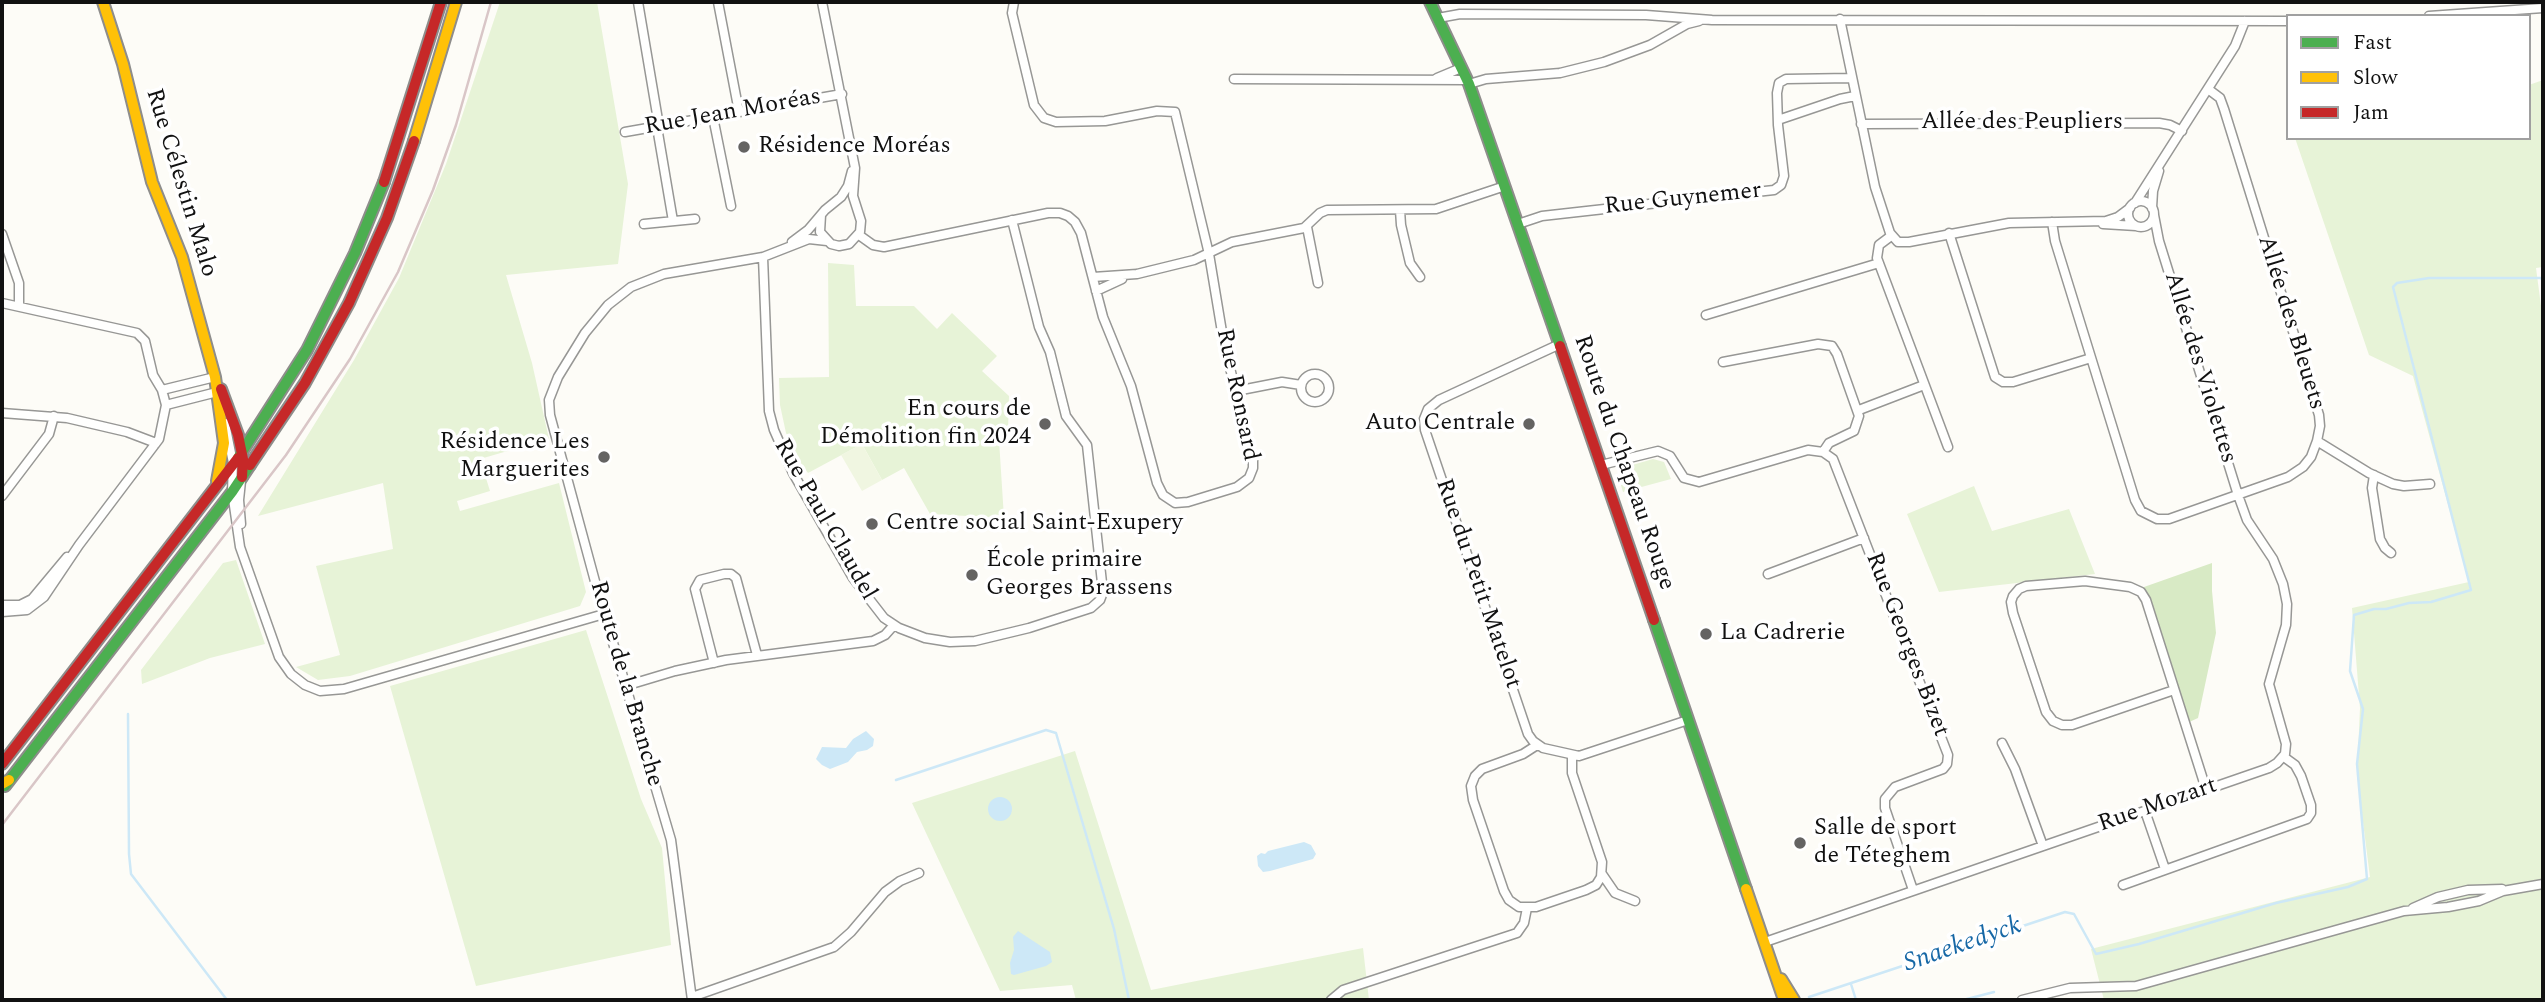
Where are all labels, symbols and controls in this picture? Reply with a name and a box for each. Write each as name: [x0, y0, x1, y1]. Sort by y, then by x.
legend: [2286, 14, 2531, 140]
text: Fast: [2353, 27, 2392, 59]
text: Slow: [2353, 62, 2397, 94]
street label: Rue Jean Moréas: [643, 83, 823, 143]
street label: Rue Célestin Malo: [138, 85, 222, 281]
text: Jam: [2353, 97, 2389, 129]
street label: Allée des Peupliers: [1921, 109, 2123, 137]
place label: Résidence Moréas: [758, 133, 951, 161]
marker: Résidence Moréas: [736, 139, 752, 155]
street label: Rue Guynemer: [1603, 177, 1763, 223]
street label: Allée des Bleuets: [2250, 232, 2330, 414]
street label: Allée des Violettes: [2156, 269, 2242, 467]
street label: Rue Ronsard: [1208, 326, 1264, 464]
street label: Route du Chapeau Rouge: [1566, 332, 1680, 594]
place label: En cours de Démolition fin 2024: [820, 396, 1031, 452]
place label: Auto Centrale: [1365, 410, 1515, 438]
marker: En cours de Démolition fin 2024: [1037, 416, 1053, 432]
marker: Auto Centrale: [1521, 416, 1537, 432]
place label: Résidence Les Marguerites: [439, 429, 590, 485]
street label: Rue Paul Claudel: [766, 434, 882, 606]
marker: Résidence Les Marguerites: [596, 449, 612, 465]
street label: Rue du Petit Matelot: [1428, 475, 1526, 693]
place label: Centre social Saint-Exupery: [886, 510, 1183, 538]
marker: Centre social Saint-Exupery: [864, 516, 880, 532]
place label: École primaire Georges Brassens: [986, 547, 1173, 603]
street label: Rue Georges Bizet: [1858, 549, 1954, 741]
marker: École primaire Georges Brassens: [964, 567, 980, 583]
street label: Route de la Branche: [582, 578, 668, 790]
place label: La Cadrerie: [1720, 620, 1845, 648]
marker: La Cadrerie: [1698, 626, 1714, 642]
street label: Rue Mozart: [2095, 772, 2221, 840]
place label: Salle de sport de Téteghem: [1814, 815, 1957, 871]
marker: Salle de sport de Téteghem: [1792, 835, 1808, 851]
water label: Snaekedyck: [1900, 911, 2026, 981]

